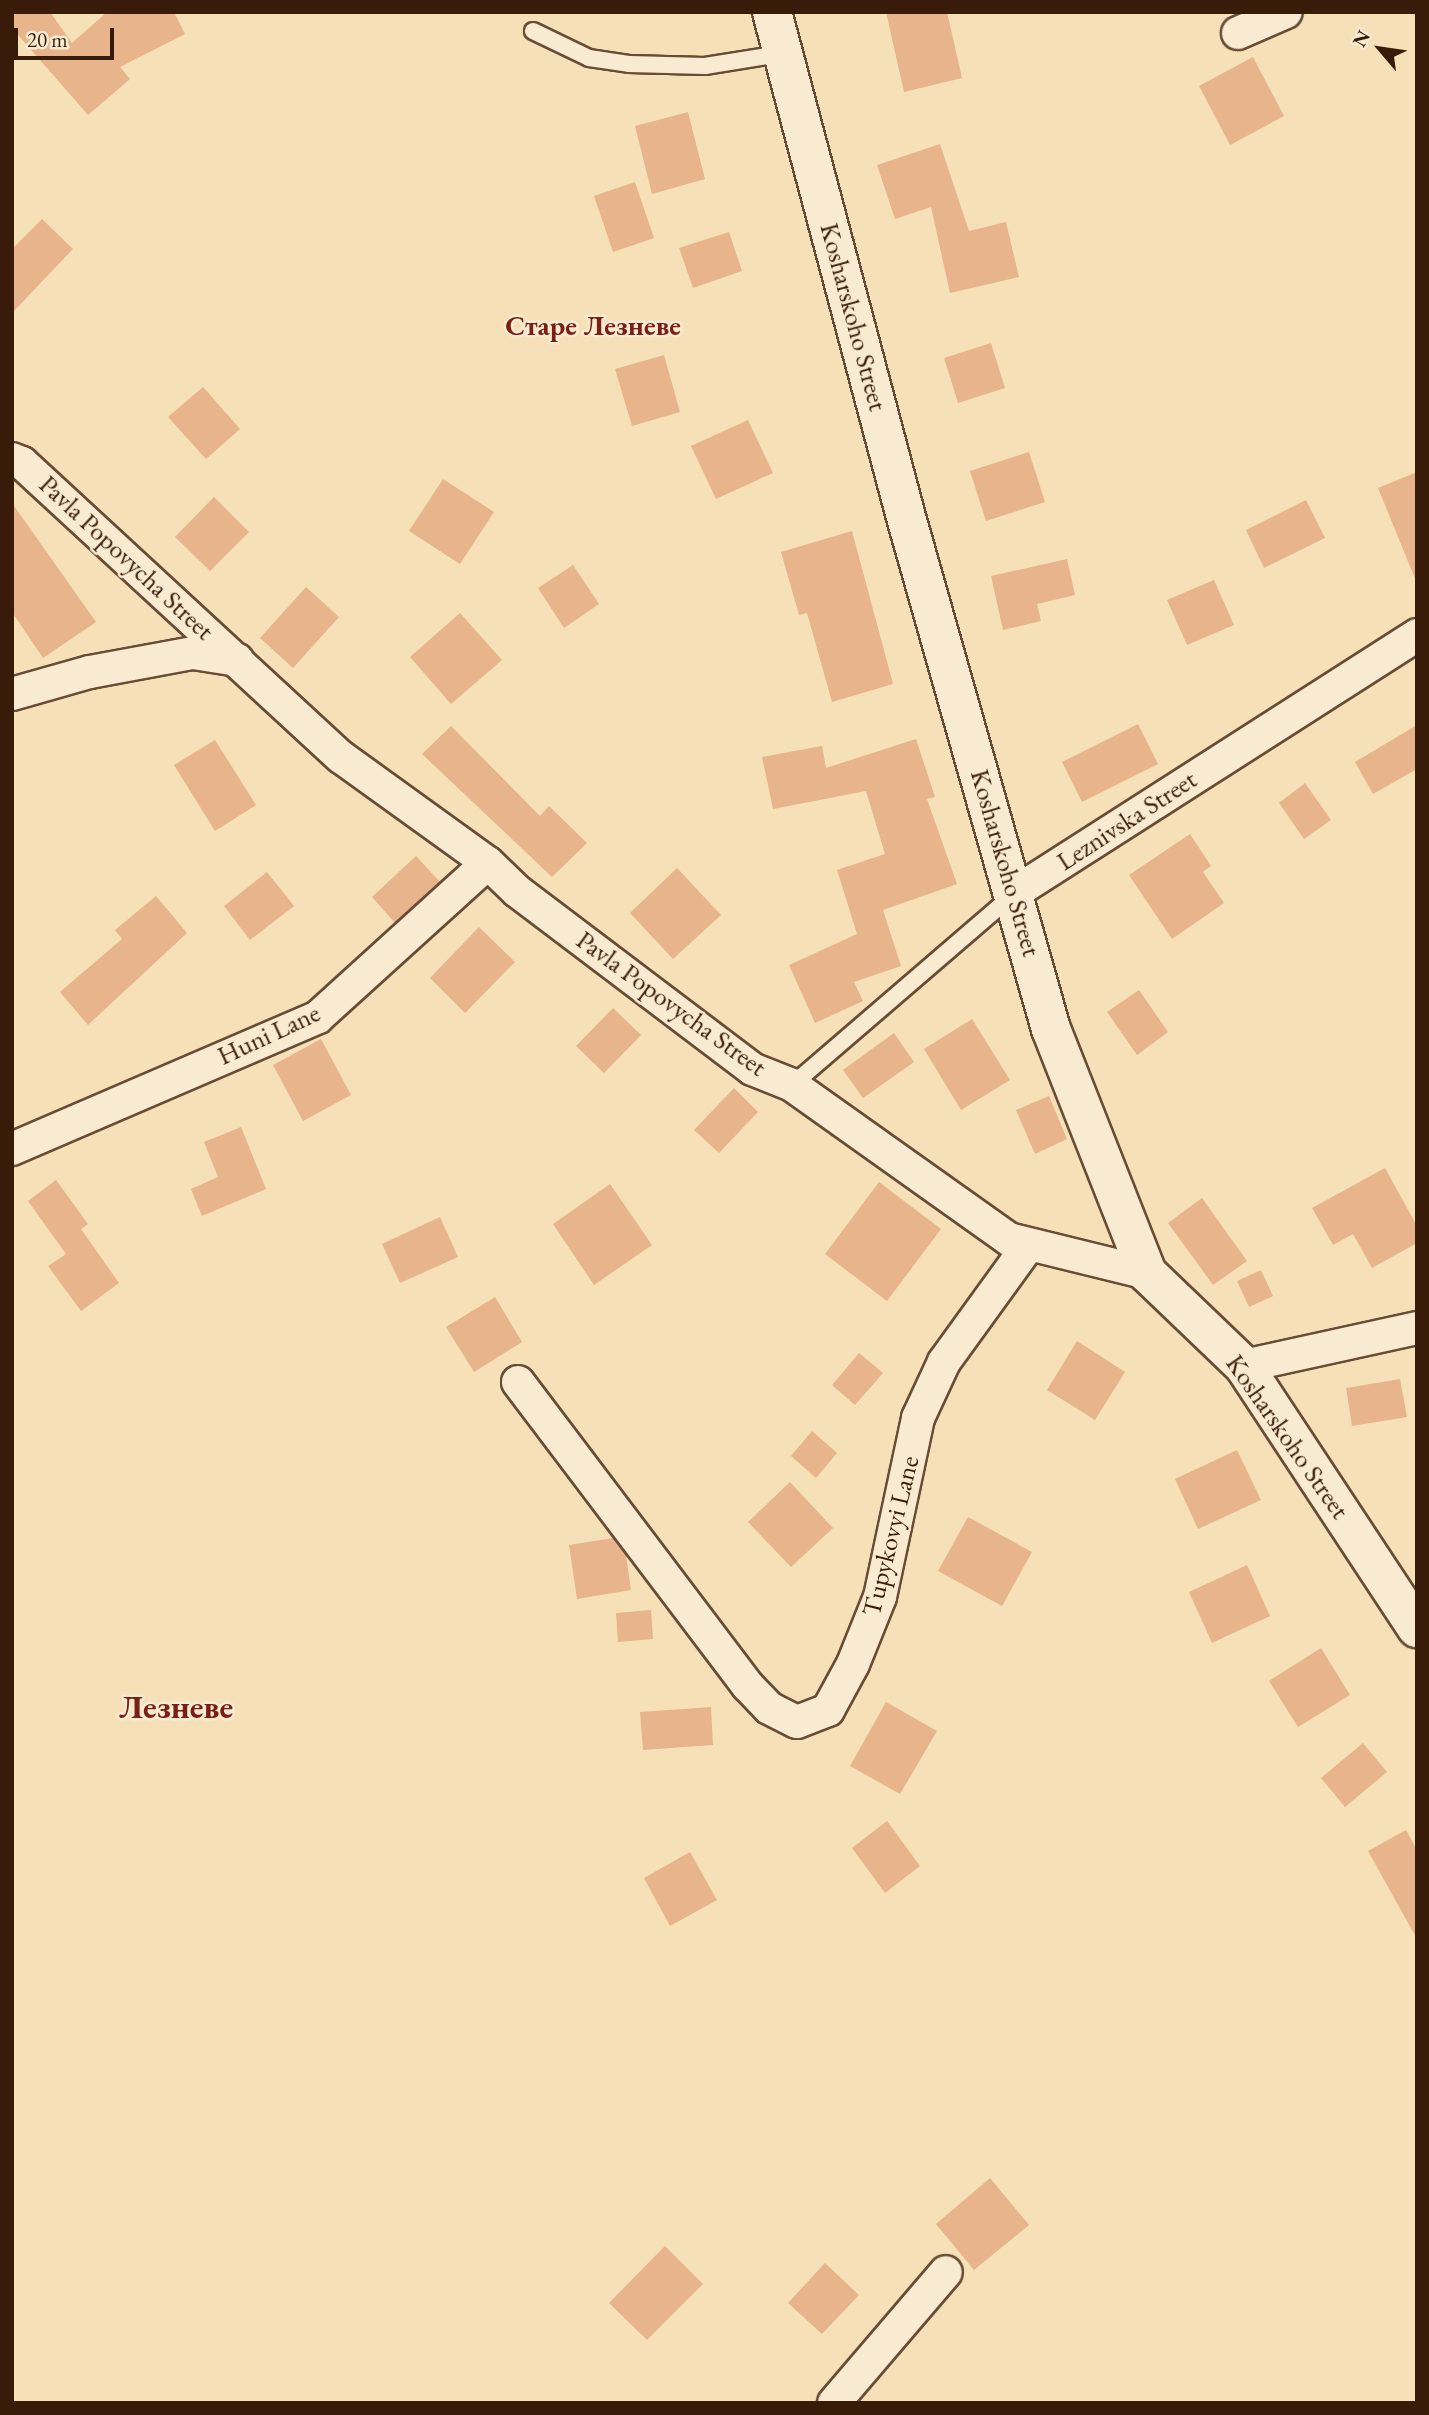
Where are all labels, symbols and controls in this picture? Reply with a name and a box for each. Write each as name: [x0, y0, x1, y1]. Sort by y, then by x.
scale bar: [18, 14, 117, 58]
north arrow: [1345, 14, 1415, 84]
text: 20 m: [27, 26, 68, 53]
text: N: [1347, 26, 1376, 51]
street label: Kosharskoho Street: [813, 220, 893, 414]
district label: Старе Лезневе: [505, 308, 681, 342]
street label: Pavla Popovycha Street: [32, 469, 220, 647]
street label: Leznivska Street: [1051, 764, 1203, 878]
street label: Kosharskoho Street: [963, 766, 1047, 960]
street label: Pavla Popovycha Street: [570, 925, 772, 1083]
street label: Huni Lane: [213, 998, 325, 1072]
street label: Kosharskoho Street: [1219, 1349, 1355, 1525]
street label: Tupykovyi Lane: [856, 1453, 926, 1619]
district label: Лезневе: [119, 1687, 233, 1727]

